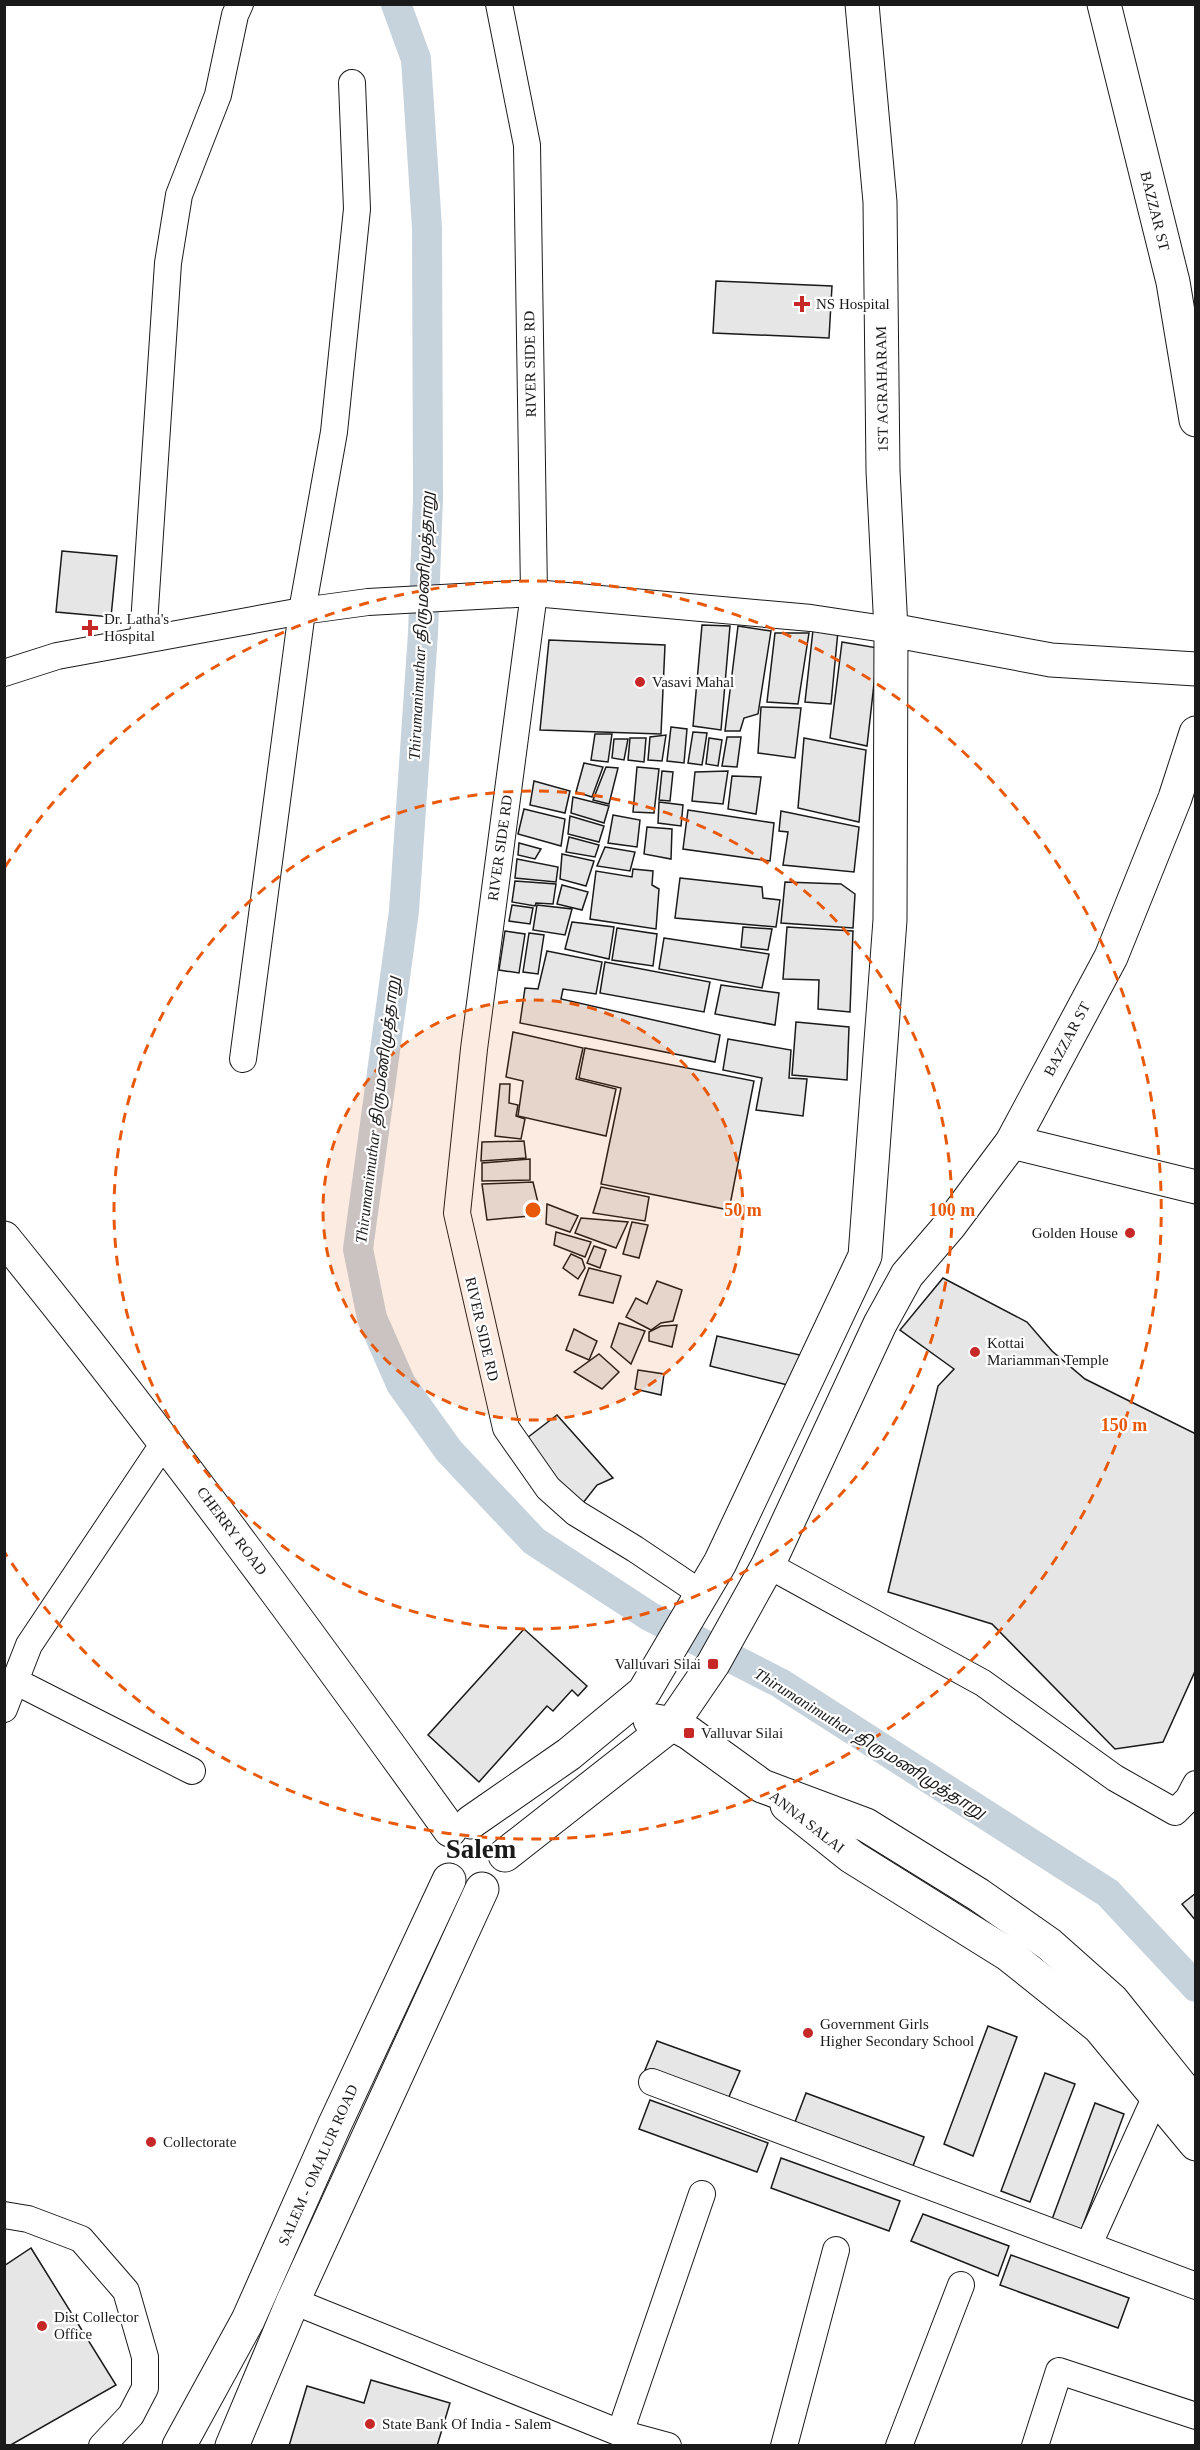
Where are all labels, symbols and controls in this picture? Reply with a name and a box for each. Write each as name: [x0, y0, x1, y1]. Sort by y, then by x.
street label: BAZZAR ST: [1137, 170, 1173, 252]
marker: NS Hospital: [793, 295, 811, 313]
place label: NS Hospital: [816, 296, 890, 312]
street label: RIVER SIDE RD: [521, 310, 539, 417]
street label: 1ST AGRAHARAM: [873, 326, 891, 452]
water label: Thirumanimuthar திருமணிமுத்தாறு: [405, 490, 440, 761]
place label: Dr. Latha's Hospital: [104, 611, 169, 644]
marker: Dr. Latha's Hospital: [81, 619, 99, 637]
place label: Vasavi Mahal: [652, 674, 734, 690]
marker: Vasavi Mahal: [633, 675, 647, 689]
street label: RIVER SIDE RD: [485, 794, 515, 902]
water label: Thirumanimuthar திருமணிமுத்தாறு: [352, 975, 405, 1245]
street label: BAZZAR ST: [1041, 999, 1093, 1079]
centre of rings: [523, 1200, 543, 1220]
text: 50 m: [724, 1200, 762, 1220]
text: 100 m: [929, 1200, 975, 1220]
place label: Golden House: [1032, 1225, 1118, 1241]
marker: Golden House: [1123, 1226, 1137, 1240]
street label: RIVER SIDE RD: [462, 1275, 502, 1383]
place label: Kottai Mariamman Temple: [987, 1335, 1109, 1368]
marker: Kottai Mariamman Temple: [968, 1345, 982, 1359]
text: 150 m: [1101, 1415, 1147, 1435]
street label: CHERRY ROAD: [194, 1484, 270, 1578]
place label: Valluvari Silai: [615, 1656, 701, 1672]
marker: Valluvari Silai: [706, 1657, 720, 1671]
water label: Thirumanimuthar திருமணிமுத்தாறு: [750, 1665, 989, 1824]
place label: Valluvar Silai: [701, 1725, 783, 1741]
marker: Valluvar Silai: [682, 1726, 696, 1740]
street label: ANNA SALAI: [766, 1788, 848, 1856]
district label: Salem: [446, 1834, 517, 1864]
place label: Government Girls Higher Secondary School: [820, 2016, 974, 2049]
marker: Government Girls Higher Secondary School: [801, 2026, 815, 2040]
street label: SALEM - OMALUR ROAD: [275, 2082, 361, 2248]
place label: Collectorate: [163, 2134, 237, 2150]
marker: Collectorate: [144, 2135, 158, 2149]
place label: Dist Collector Office: [54, 2309, 139, 2342]
marker: Dist Collector Office: [35, 2319, 49, 2333]
place label: State Bank Of India - Salem: [382, 2416, 552, 2432]
marker: State Bank Of India - Salem: [363, 2417, 377, 2431]

